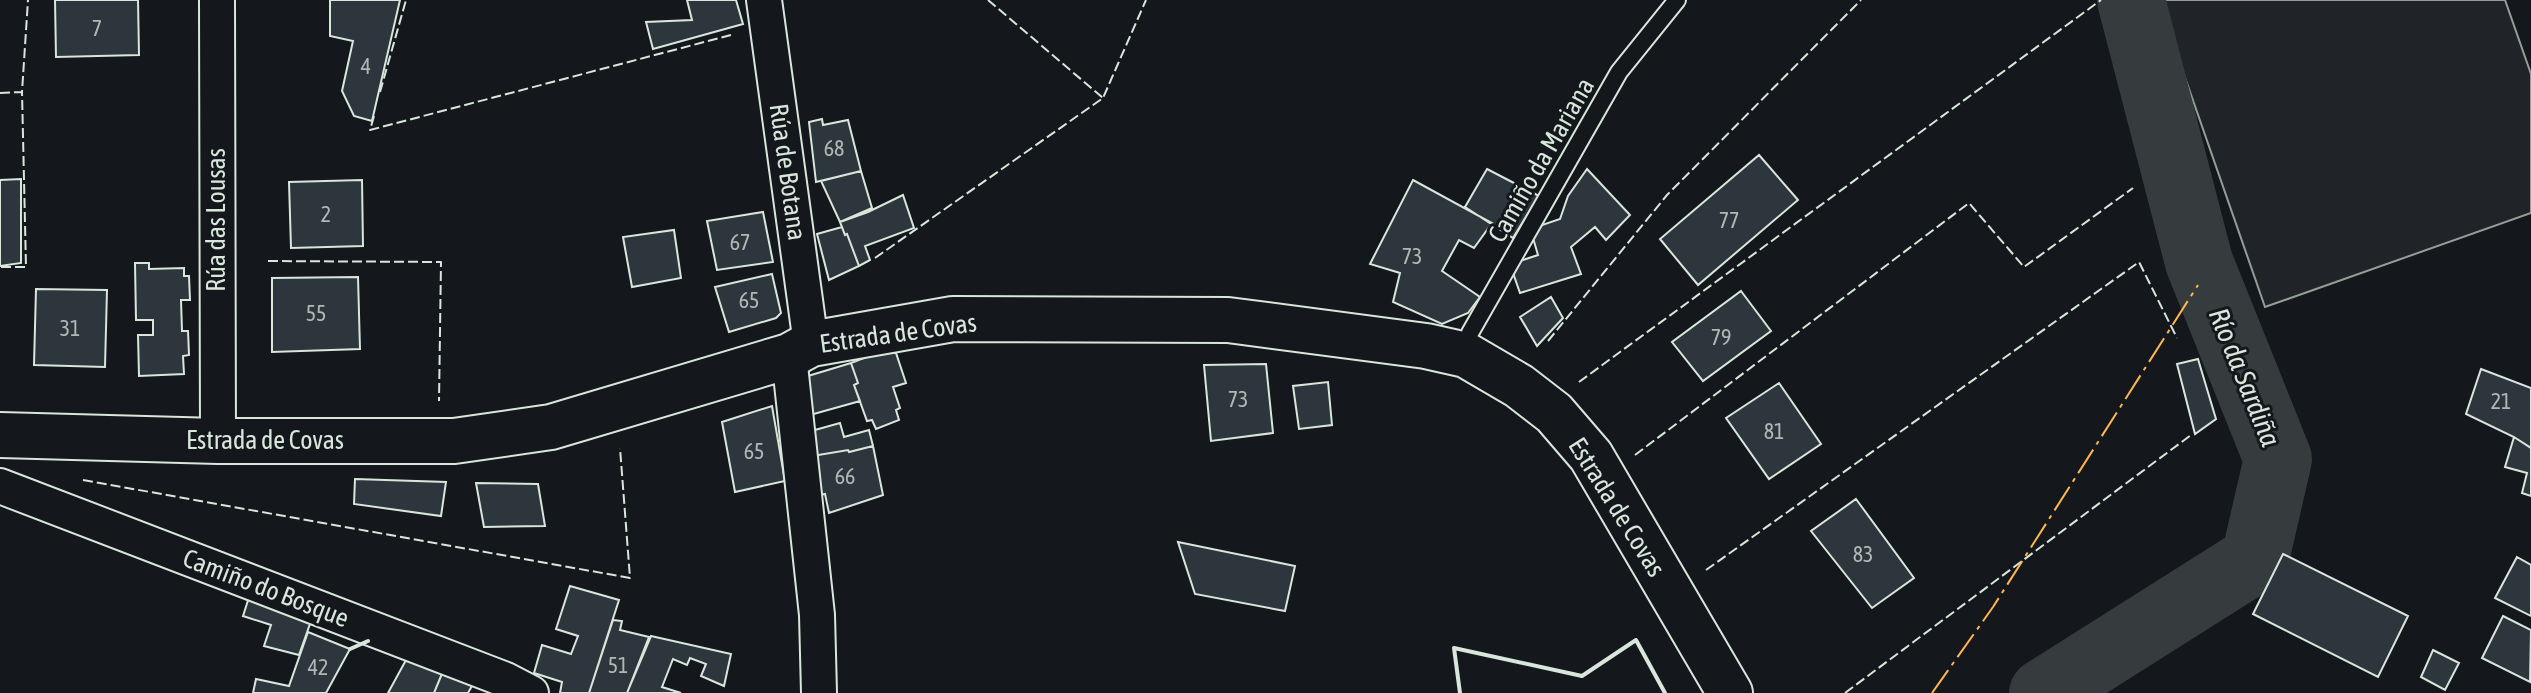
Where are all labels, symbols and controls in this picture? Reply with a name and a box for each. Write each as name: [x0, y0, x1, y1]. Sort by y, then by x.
house number: 7: [92, 15, 102, 41]
house number: 4: [361, 53, 371, 79]
street label: Camiño da Mariana: [1482, 72, 1600, 248]
street label: Rúa de Botana: [764, 102, 812, 242]
house number: 68: [824, 135, 844, 161]
street label: Rúa das Lousas: [201, 148, 231, 292]
house number: 2: [321, 201, 331, 227]
house number: 77: [1719, 207, 1739, 233]
house number: 67: [730, 229, 750, 255]
house number: 73: [1402, 243, 1422, 269]
house number: 65: [739, 287, 759, 313]
house number: 55: [306, 300, 326, 326]
water label: Río da Sardiña: [2203, 303, 2287, 451]
street label: Estrada de Covas: [818, 307, 978, 359]
house number: 31: [60, 315, 80, 341]
house number: 79: [1711, 324, 1731, 350]
house number: 73: [1228, 386, 1248, 412]
house number: 21: [2491, 388, 2511, 414]
house number: 81: [1764, 418, 1784, 444]
street label: Estrada de Covas: [186, 425, 344, 455]
street label: Estrada de Covas: [1562, 432, 1672, 582]
house number: 65: [744, 438, 764, 464]
house number: 66: [835, 463, 855, 489]
house number: 83: [1853, 541, 1873, 567]
street label: Camiño do Bosque: [179, 543, 353, 633]
house number: 51: [608, 652, 628, 678]
house number: 42: [308, 654, 328, 680]

